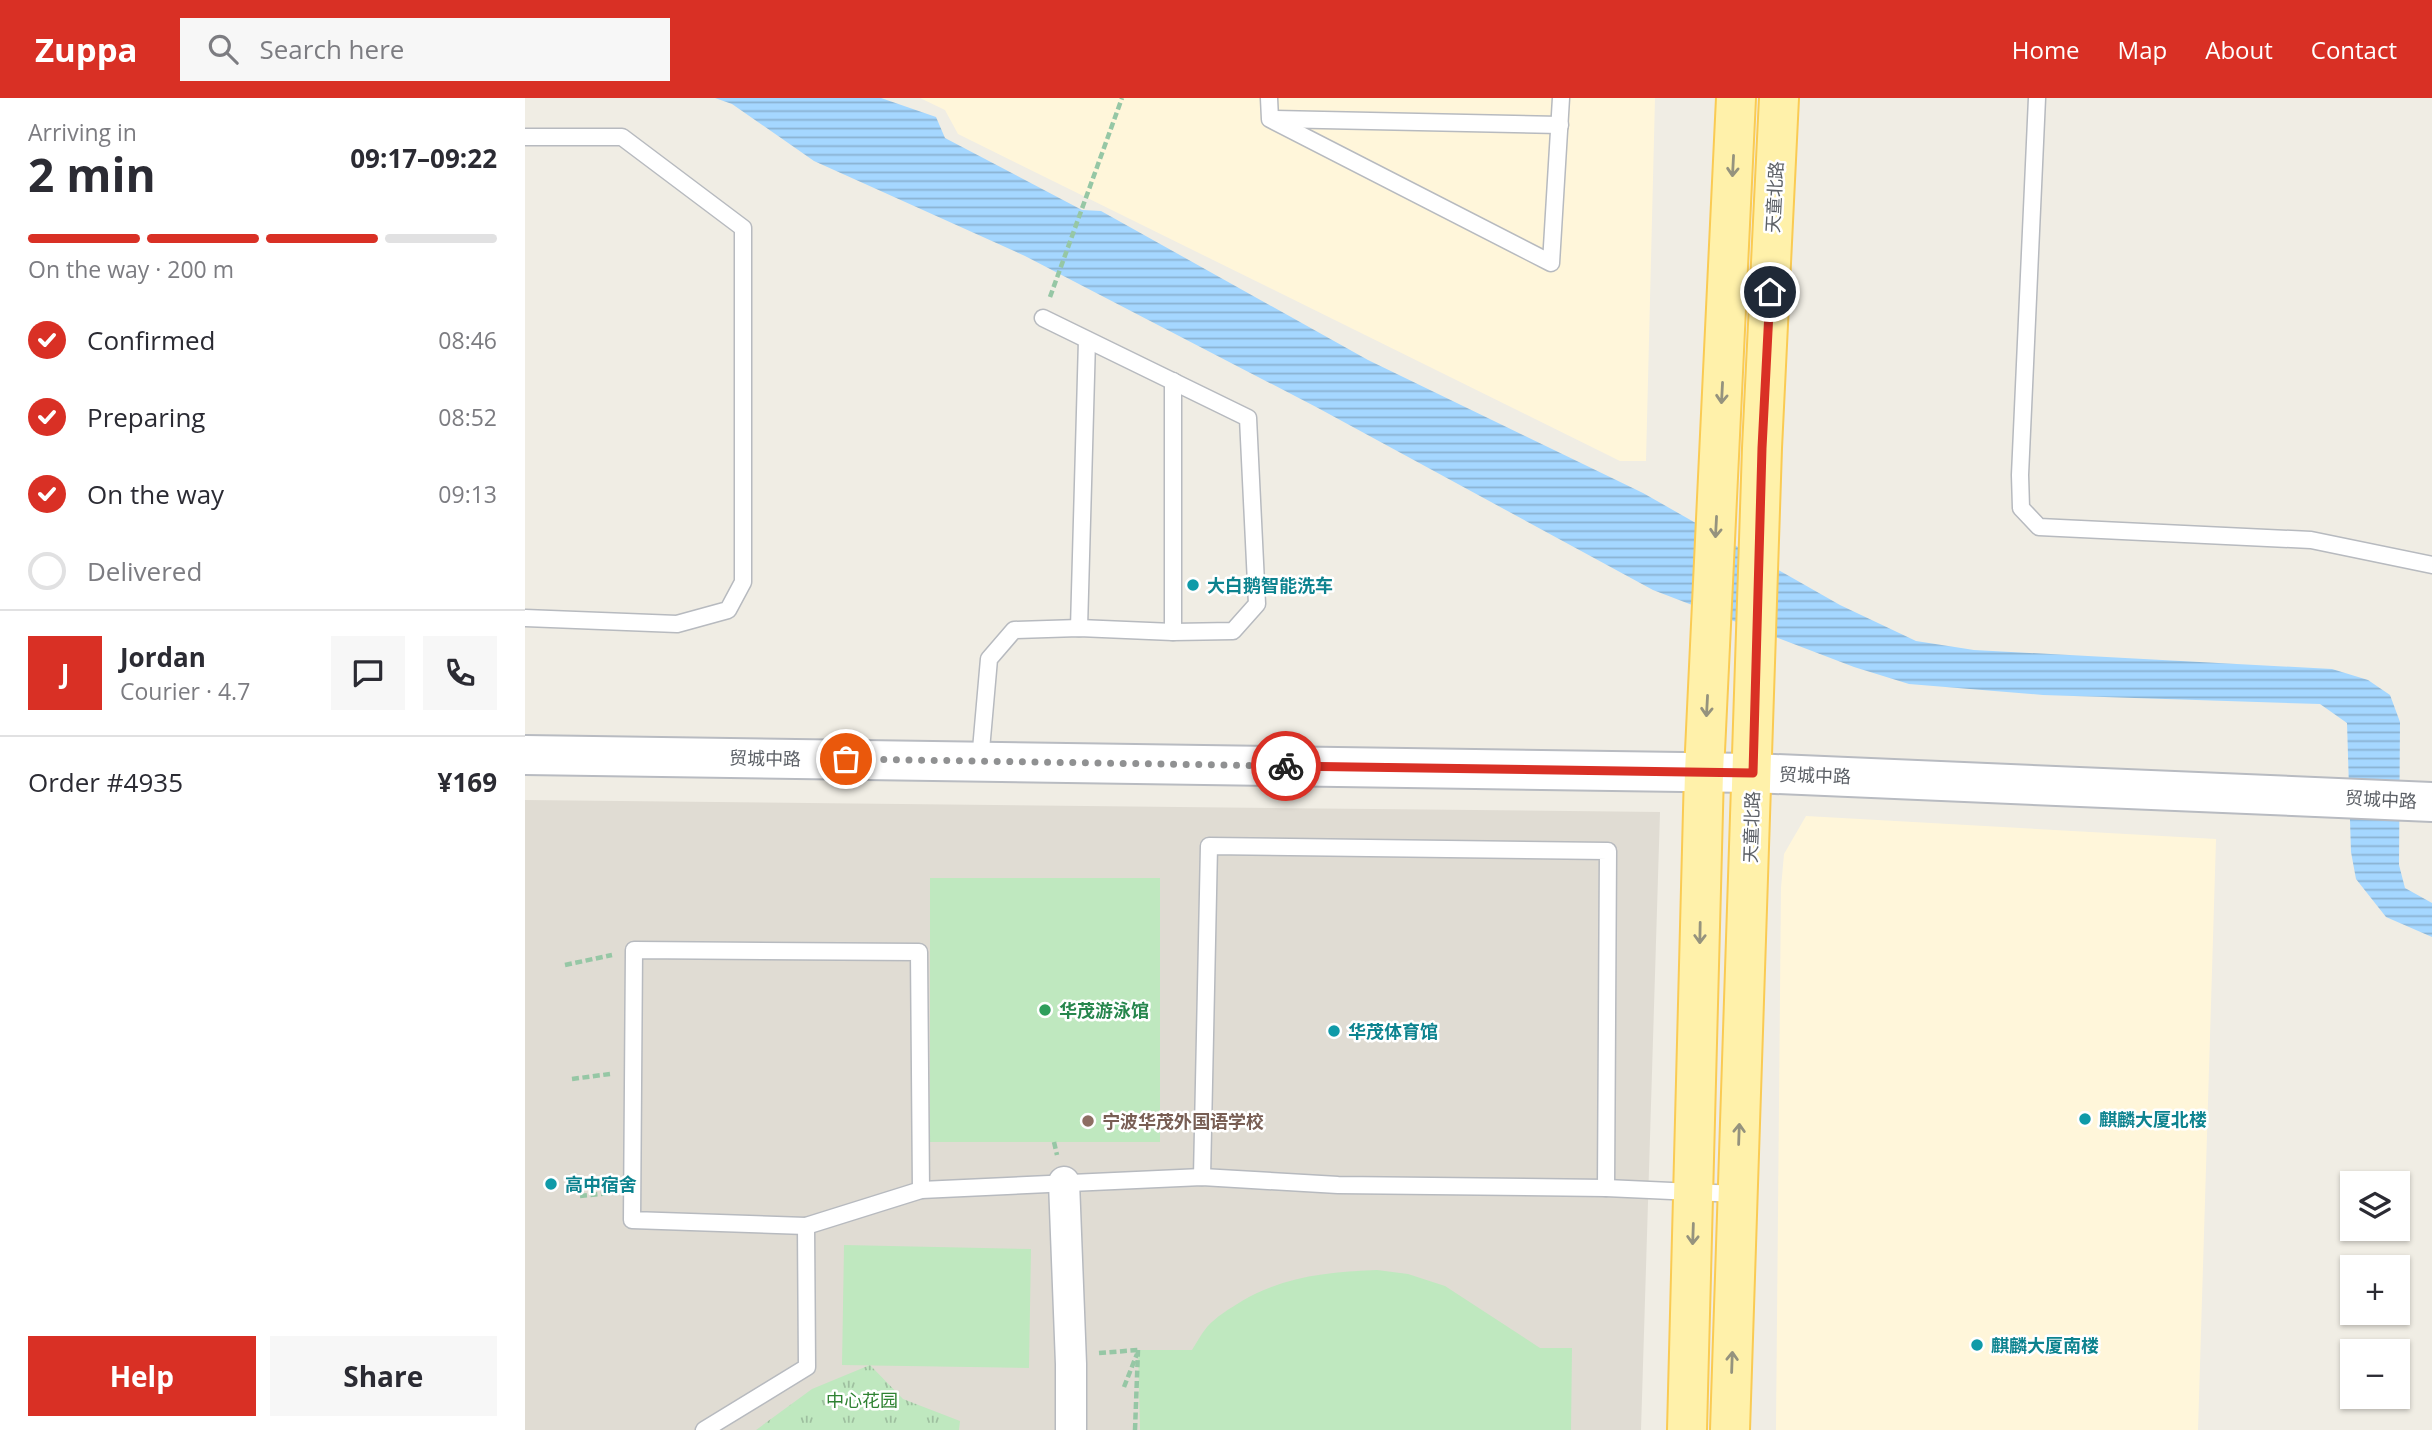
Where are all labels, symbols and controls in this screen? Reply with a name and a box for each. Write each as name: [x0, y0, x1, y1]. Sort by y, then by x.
search box: [180, 18, 670, 81]
text: Zuppa: [35, 27, 138, 72]
icon: search: [204, 30, 242, 68]
text: Search here: [260, 31, 404, 67]
text: Home: [2012, 33, 2080, 66]
text: Map: [2118, 33, 2167, 66]
text: About: [2205, 33, 2273, 66]
text: Contact: [2311, 33, 2397, 66]
text: Arriving in: [28, 116, 137, 148]
text: 09:17–09:22: [350, 140, 497, 176]
text: 2 min: [28, 143, 156, 205]
one-way arrow: [1726, 154, 1739, 177]
street label: 天童北路: [1760, 160, 1788, 234]
text: On the way · 200 m: [28, 253, 234, 285]
pin: [1740, 262, 1800, 322]
icon: home: [1751, 273, 1789, 311]
icon: check: [28, 321, 66, 359]
text: Confirmed: [87, 322, 215, 358]
text: 08:46: [438, 324, 497, 356]
one-way arrow: [1715, 382, 1728, 404]
icon: check: [28, 398, 66, 436]
text: Preparing: [87, 399, 205, 435]
text: 08:52: [438, 401, 497, 433]
icon: check: [28, 475, 66, 513]
text: On the way: [87, 476, 224, 512]
text: 09:13: [438, 478, 497, 510]
one-way arrow: [1709, 515, 1722, 538]
text: Delivered: [87, 553, 202, 589]
place label: 大白鹅智能洗车: [1207, 573, 1333, 597]
marker: 大白鹅智能洗车: [1185, 577, 1201, 593]
button: chat: [331, 636, 405, 710]
button: phone: [423, 636, 497, 710]
text: Jordan: [120, 639, 206, 675]
text: J: [61, 655, 69, 691]
text: Courier · 4.7: [120, 675, 250, 707]
one-way arrow: [1701, 694, 1714, 717]
pin: [816, 729, 876, 789]
courier: [1251, 731, 1321, 801]
icon: bag: [827, 740, 865, 778]
street label: 贸城中路: [729, 745, 801, 771]
icon: bike: [1267, 747, 1305, 785]
street label: 贸城中路: [1779, 762, 1851, 788]
text: Order #4935: [28, 764, 183, 800]
text: ¥169: [438, 764, 497, 800]
street label: 贸城中路: [2344, 785, 2418, 813]
street label: 天童北路: [1738, 791, 1764, 863]
one-way arrow: [1694, 921, 1707, 944]
place label: 华茂游泳馆: [1059, 998, 1149, 1022]
marker: 华茂游泳馆: [1037, 1002, 1053, 1018]
place label: 华茂体育馆: [1348, 1019, 1438, 1043]
marker: 华茂体育馆: [1326, 1023, 1342, 1039]
place label: 麒麟大厦北楼: [2099, 1107, 2207, 1131]
place label: 宁波华茂外国语学校: [1102, 1109, 1264, 1133]
marker: 麒麟大厦北楼: [2077, 1111, 2093, 1127]
marker: 宁波华茂外国语学校: [1080, 1113, 1096, 1129]
one-way arrow: [1733, 1123, 1746, 1146]
map controls: [2340, 1171, 2410, 1409]
button: layers: [2340, 1171, 2410, 1241]
place label: 高中宿舍: [565, 1172, 637, 1196]
marker: 高中宿舍: [543, 1176, 559, 1192]
one-way arrow: [1687, 1222, 1700, 1245]
button: +: [2340, 1255, 2410, 1325]
place label: 麒麟大厦南楼: [1991, 1333, 2099, 1357]
button: Help: [28, 1336, 256, 1416]
button: Share: [270, 1336, 497, 1416]
marker: 麒麟大厦南楼: [1969, 1337, 1985, 1353]
button: −: [2340, 1339, 2410, 1409]
one-way arrow: [1725, 1351, 1738, 1374]
park label: 中心花园: [826, 1388, 898, 1412]

